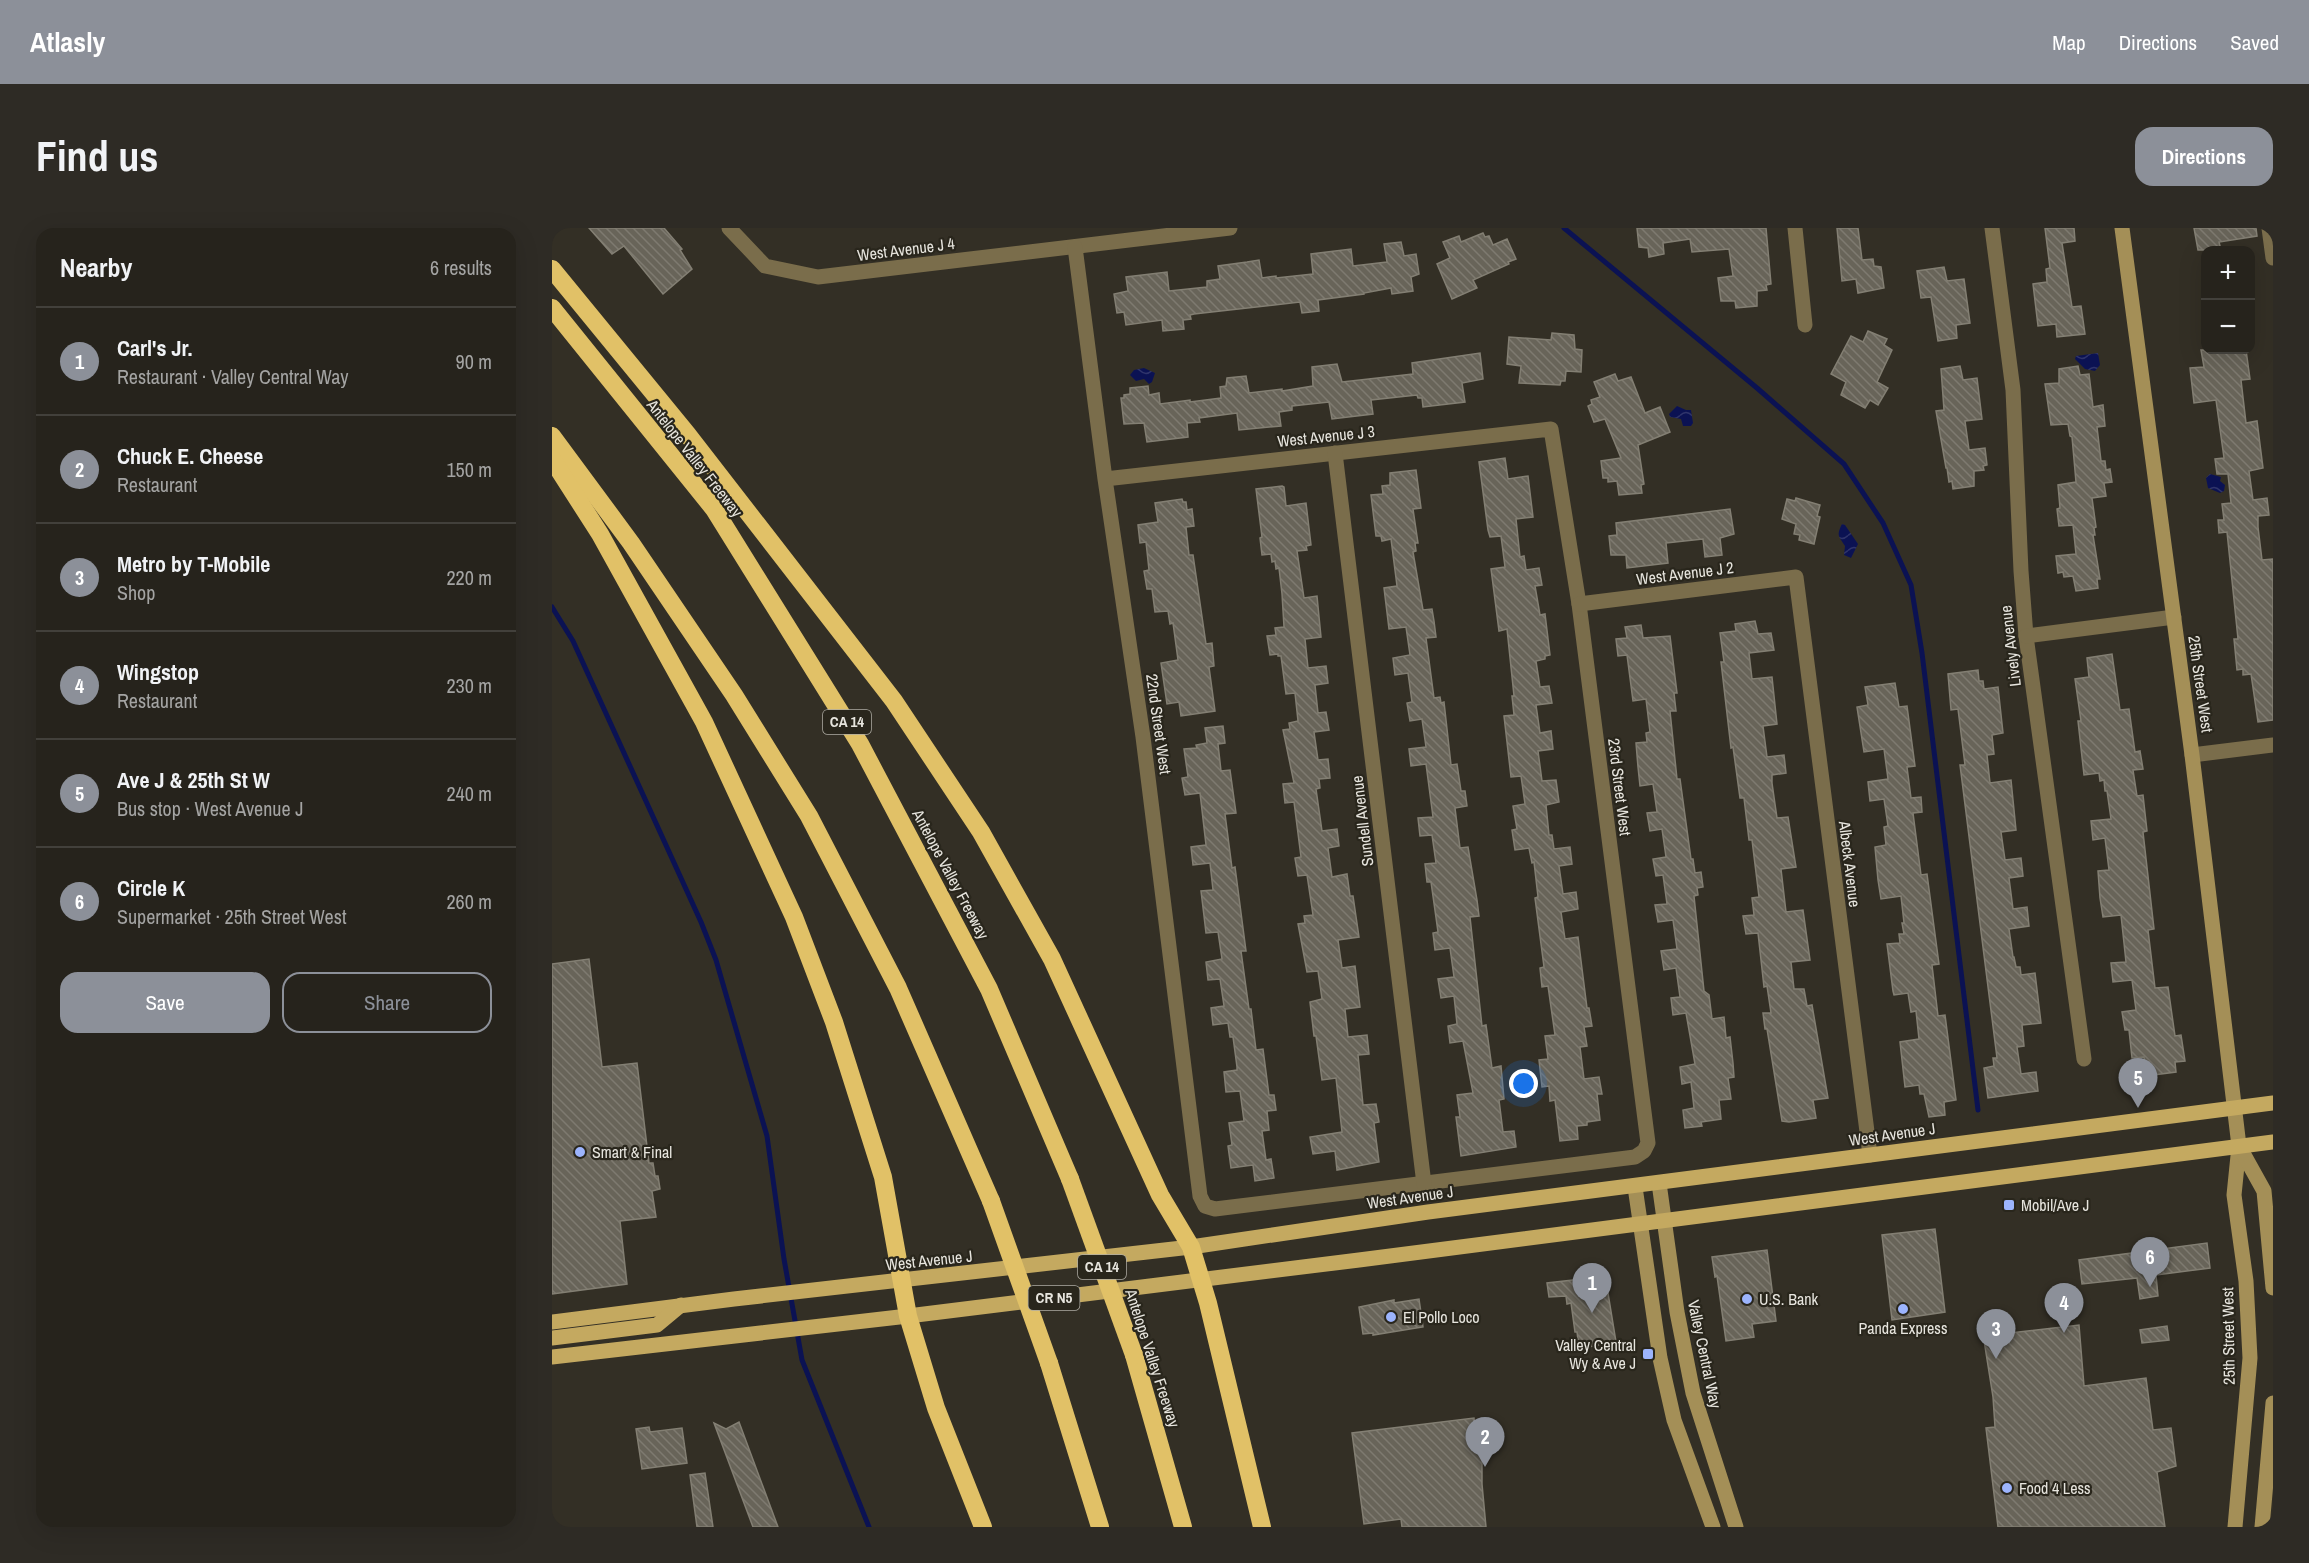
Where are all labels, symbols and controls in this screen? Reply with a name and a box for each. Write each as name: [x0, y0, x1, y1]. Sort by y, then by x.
text: Atlasly: [30, 23, 105, 61]
text: Map: [2052, 28, 2086, 57]
text: Directions: [2119, 28, 2197, 57]
text: Saved: [2230, 28, 2279, 57]
button: Directions: [2135, 127, 2273, 186]
text: Find us: [36, 128, 158, 184]
street label: West Avenue J 4: [856, 232, 956, 266]
map controls: [2201, 246, 2255, 354]
button: +: [2201, 246, 2255, 300]
text: Nearby: [60, 250, 132, 285]
text: 6 results: [430, 254, 492, 281]
button: −: [2201, 300, 2255, 354]
text: Carl's Jr.: [117, 333, 193, 363]
text: 1: [75, 348, 84, 375]
text: 90 m: [456, 348, 492, 375]
text: Restaurant · Valley Central Way: [117, 363, 349, 390]
street label: Antelope Valley Freeway: [641, 394, 748, 522]
street label: West Avenue J 3: [1276, 420, 1376, 452]
text: Chuck E. Cheese: [117, 441, 263, 471]
text: 2: [75, 456, 84, 483]
text: 150 m: [446, 456, 492, 483]
text: Restaurant: [117, 471, 197, 498]
text: Metro by T-Mobile: [117, 549, 270, 579]
street label: West Avenue J 2: [1635, 556, 1735, 590]
text: 3: [75, 564, 84, 591]
text: 220 m: [446, 564, 492, 591]
text: Shop: [117, 579, 155, 606]
street label: Lively Avenue: [1994, 604, 2026, 688]
street label: 25th Street West: [2183, 634, 2219, 734]
text: Wingstop: [117, 657, 199, 687]
text: 4: [75, 672, 84, 699]
text: 230 m: [446, 672, 492, 699]
street label: 22nd Street West: [1141, 672, 1177, 776]
text: Restaurant: [117, 687, 197, 714]
road number: CA 14: [823, 710, 871, 734]
street label: 23rd Street West: [1603, 737, 1637, 837]
text: Ave J & 25th St W: [117, 765, 270, 795]
street label: Sundell Avenue: [1346, 775, 1378, 867]
text: 5: [75, 780, 84, 807]
text: 240 m: [446, 780, 492, 807]
text: Bus stop · West Avenue J: [117, 795, 303, 822]
street label: Antelope Valley Freeway: [907, 804, 995, 943]
street label: Albeck Avenue: [1834, 819, 1866, 908]
text: Circle K: [117, 873, 185, 903]
text: 6: [75, 888, 84, 915]
text: 260 m: [446, 888, 492, 915]
text: Supermarket · 25th Street West: [117, 903, 346, 930]
button: Save: [60, 972, 270, 1033]
button: Share: [282, 972, 492, 1033]
pin: 5: [2118, 1058, 2158, 1108]
your location: [1509, 1069, 1538, 1098]
street label: West Avenue J: [1847, 1117, 1937, 1151]
place label: Smart & Final: [592, 1141, 672, 1163]
marker: Smart & Final: [573, 1145, 587, 1159]
street label: West Avenue J: [1365, 1180, 1455, 1214]
place label: Mobil/Ave J: [2021, 1194, 2089, 1216]
marker: Mobil/Ave J: [2002, 1198, 2016, 1212]
pin: 6: [2130, 1238, 2170, 1287]
street label: West Avenue J: [885, 1245, 973, 1275]
road number: CA 14: [1078, 1255, 1126, 1279]
pin: 1: [1572, 1264, 1612, 1313]
pin: 4: [2044, 1284, 2084, 1333]
street label: Antelope Valley Freeway: [1120, 1285, 1186, 1430]
road number: CR N5: [1028, 1286, 1080, 1310]
street label: 25th Street West: [2216, 1287, 2240, 1385]
place label: U.S. Bank: [1759, 1288, 1819, 1310]
marker: U.S. Bank: [1740, 1292, 1754, 1306]
street label: Valley Central Way: [1683, 1298, 1727, 1411]
marker: Panda Express: [1896, 1302, 1910, 1316]
place label: El Pollo Loco: [1403, 1306, 1480, 1328]
marker: El Pollo Loco: [1384, 1310, 1398, 1324]
pin: 3: [1976, 1310, 2016, 1359]
place label: Panda Express: [1859, 1317, 1947, 1339]
place label: Valley Central Wy & Ave J: [1555, 1334, 1636, 1374]
marker: Valley Central Wy & Ave J: [1641, 1347, 1655, 1361]
pin: 2: [1466, 1418, 1504, 1467]
place label: Food 4 Less: [2019, 1477, 2091, 1499]
marker: Food 4 Less: [2000, 1481, 2014, 1495]

